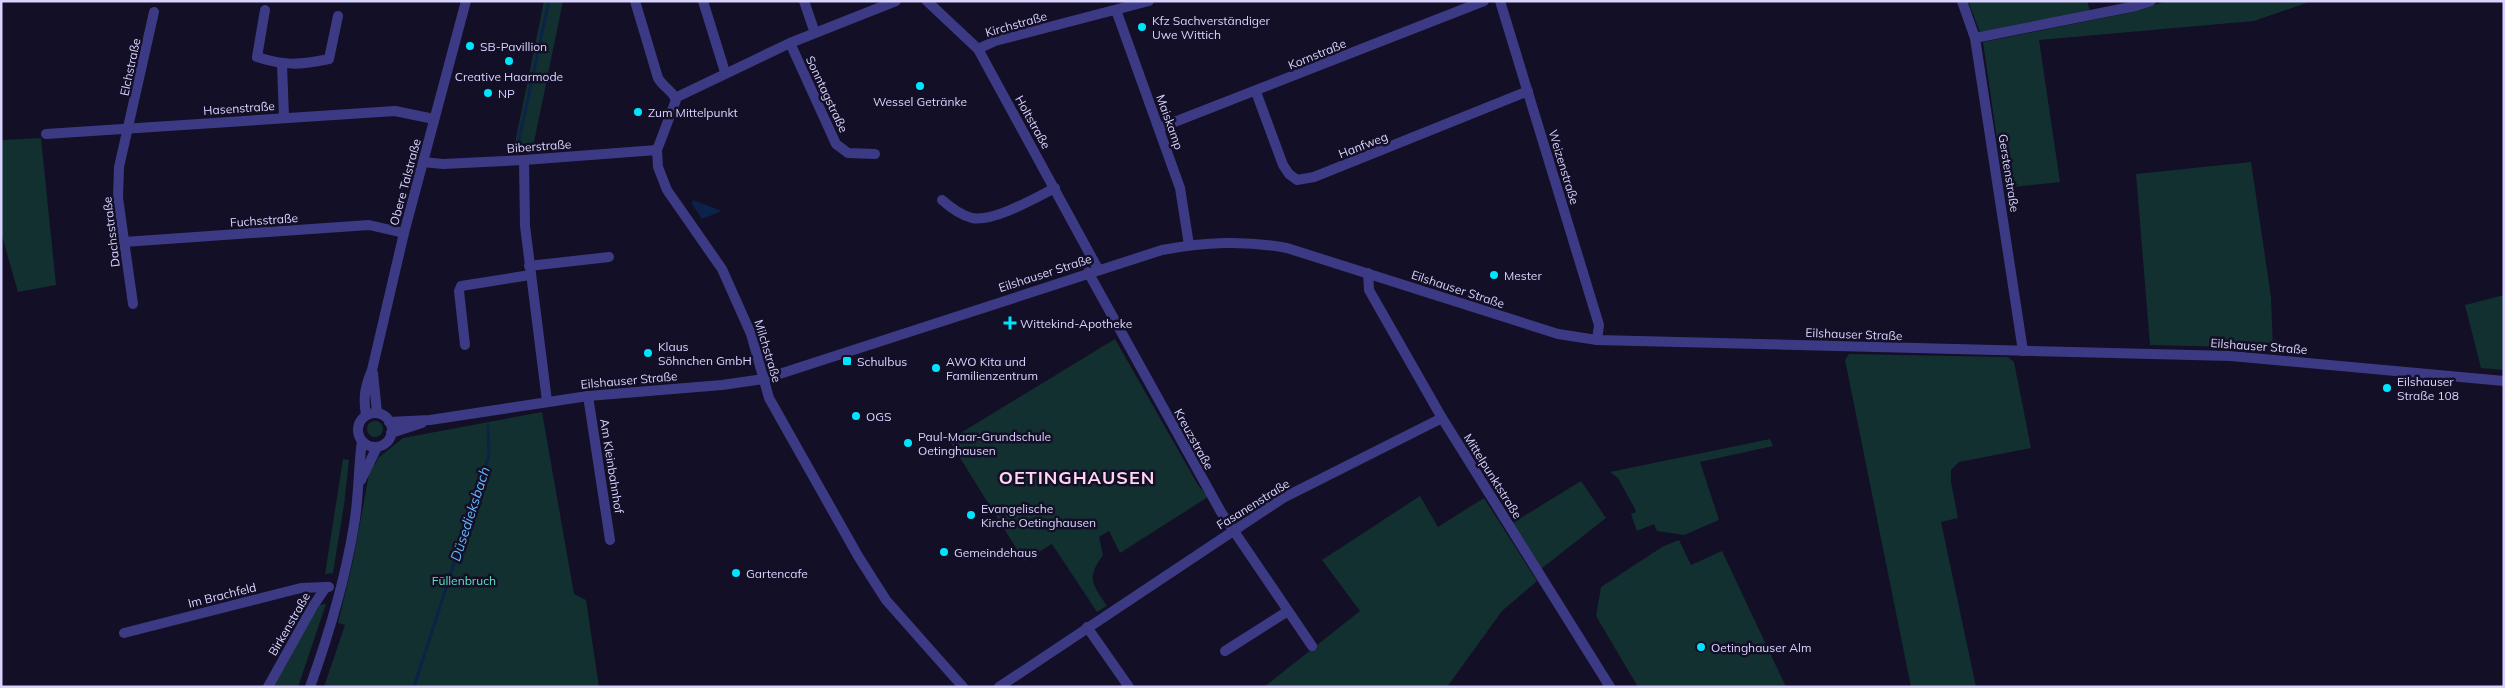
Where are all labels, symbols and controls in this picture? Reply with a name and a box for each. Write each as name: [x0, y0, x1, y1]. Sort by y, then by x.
street label: Kirchstraße: [983, 8, 1049, 40]
place label: Kfz Sachverständiger Uwe Wittich: [1152, 13, 1271, 42]
marker: Kfz Sachverständiger Uwe Wittich: [1136, 21, 1148, 33]
street label: Kornstraße: [1286, 36, 1348, 72]
street label: Elchstraße: [117, 37, 143, 97]
place label: SB-Pavillion: [480, 39, 547, 54]
marker: SB-Pavillion: [464, 40, 476, 52]
street label: Sonntagstraße: [803, 53, 851, 135]
marker: Creative Haarmode: [503, 55, 515, 67]
place label: Creative Haarmode: [455, 69, 563, 84]
marker: Wessel Getränke: [914, 80, 926, 92]
place label: NP: [498, 86, 515, 101]
marker: NP: [482, 87, 494, 99]
street label: Maiskamp: [1153, 92, 1187, 152]
street label: Holtstraße: [1012, 93, 1054, 151]
place label: Wessel Getränke: [873, 94, 967, 109]
street label: Hasenstraße: [203, 98, 275, 118]
place label: Zum Mittelpunkt: [648, 105, 738, 120]
marker: Zum Mittelpunkt: [632, 106, 644, 118]
street label: Weizenstraße: [1546, 128, 1582, 206]
street label: Hanfweg: [1336, 129, 1390, 161]
street label: Gerstenstraße: [1995, 133, 2023, 213]
street label: Biberstraße: [506, 136, 572, 156]
street label: Obere Talstraße: [386, 137, 424, 227]
street label: Dachsstraße: [99, 196, 123, 268]
street label: Fuchsstraße: [229, 210, 299, 230]
street label: Eilshauser Straße: [996, 251, 1094, 295]
street label: Eilshauser Straße: [1409, 267, 1507, 311]
place label: Mester: [1504, 268, 1542, 283]
marker: Mester: [1488, 269, 1500, 281]
place label: Wittekind-Apotheke: [1020, 316, 1132, 331]
marker: Wittekind-Apotheke: [1004, 317, 1016, 329]
street label: Milchstraße: [751, 318, 785, 384]
street label: Eilshauser Straße: [1805, 325, 1903, 343]
street label: Eilshauser Straße: [2210, 335, 2308, 357]
place label: Klaus Söhnchen GmbH: [658, 339, 752, 368]
marker: Klaus Söhnchen GmbH: [642, 347, 654, 359]
place label: Schulbus: [857, 354, 907, 369]
place label: AWO Kita und Familienzentrum: [946, 354, 1038, 383]
marker: Schulbus: [841, 355, 853, 367]
marker: AWO Kita und Familienzentrum: [930, 362, 942, 374]
street label: Eilshauser Straße: [580, 368, 678, 392]
place label: Eilshauser Straße 108: [2397, 374, 2459, 403]
marker: Eilshauser Straße 108: [2381, 382, 2393, 394]
street label: Kreuzstraße: [1171, 406, 1217, 472]
place label: OGS: [866, 409, 892, 424]
marker: OGS: [850, 410, 862, 422]
street label: Am Kleinbahnhof: [597, 418, 627, 515]
place label: Paul-Maar-Grundschule Oetinghausen: [918, 429, 1051, 458]
street label: Mittelpunktstraße: [1461, 431, 1525, 521]
marker: Paul-Maar-Grundschule Oetinghausen: [902, 437, 914, 449]
water label: Düsedieksbach: [446, 464, 494, 564]
district label: OETINGHAUSEN: [999, 466, 1155, 489]
street label: Fasanenstraße: [1214, 476, 1292, 532]
place label: Evangelische Kirche Oetinghausen: [981, 501, 1096, 530]
marker: Evangelische Kirche Oetinghausen: [965, 509, 977, 521]
place label: Gemeindehaus: [954, 545, 1037, 560]
marker: Gemeindehaus: [938, 546, 950, 558]
place label: Gartencafe: [746, 566, 808, 581]
marker: Gartencafe: [730, 567, 742, 579]
park label: Füllenbruch: [432, 573, 496, 588]
street label: Im Brachfeld: [186, 579, 258, 611]
street label: Birkenstraße: [265, 590, 313, 658]
place label: Oetinghauser Alm: [1711, 640, 1811, 655]
marker: Oetinghauser Alm: [1695, 641, 1707, 653]

